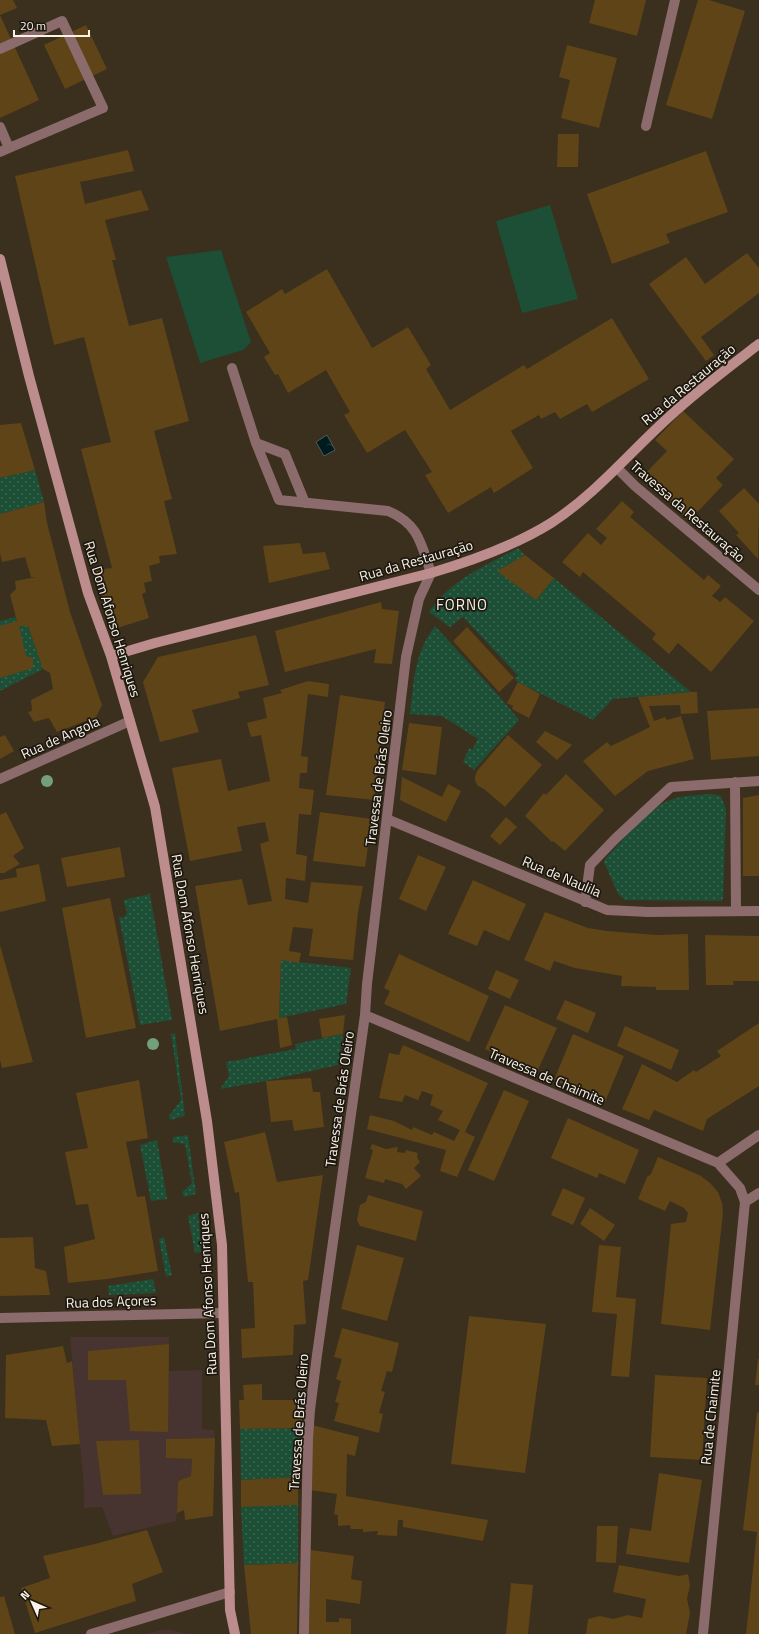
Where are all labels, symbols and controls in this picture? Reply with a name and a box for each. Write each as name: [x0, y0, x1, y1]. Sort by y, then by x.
scale bar: [14, 12, 89, 38]
text: 20 m: [20, 16, 46, 35]
street label: Rua da Restauração: [636, 338, 740, 430]
street label: Travessa da Restauração: [626, 455, 750, 567]
street label: Rua da Restauração: [357, 534, 475, 586]
street label: Rua Dom Afonso Henriques: [79, 538, 147, 700]
district label: FORNO: [436, 593, 488, 616]
street label: Travessa de Brás Oleiro: [359, 709, 397, 847]
street label: Rua de Angola: [17, 710, 103, 764]
street label: Rua de Naulila: [519, 850, 605, 902]
street label: Rua Dom Afonso Henriques: [167, 852, 215, 1016]
street label: Travessa de Brás Oleiro: [319, 1030, 359, 1168]
street label: Travessa de Chaimite: [486, 1042, 608, 1110]
street label: Rua Dom Afonso Henriques: [192, 1212, 222, 1376]
street label: Rua dos Açores: [65, 1289, 157, 1313]
street label: Travessa de Brás Oleiro: [283, 1353, 313, 1491]
street label: Rua de Chaimite: [695, 1368, 725, 1466]
north arrow: [12, 1582, 52, 1622]
text: N: [17, 1587, 33, 1603]

